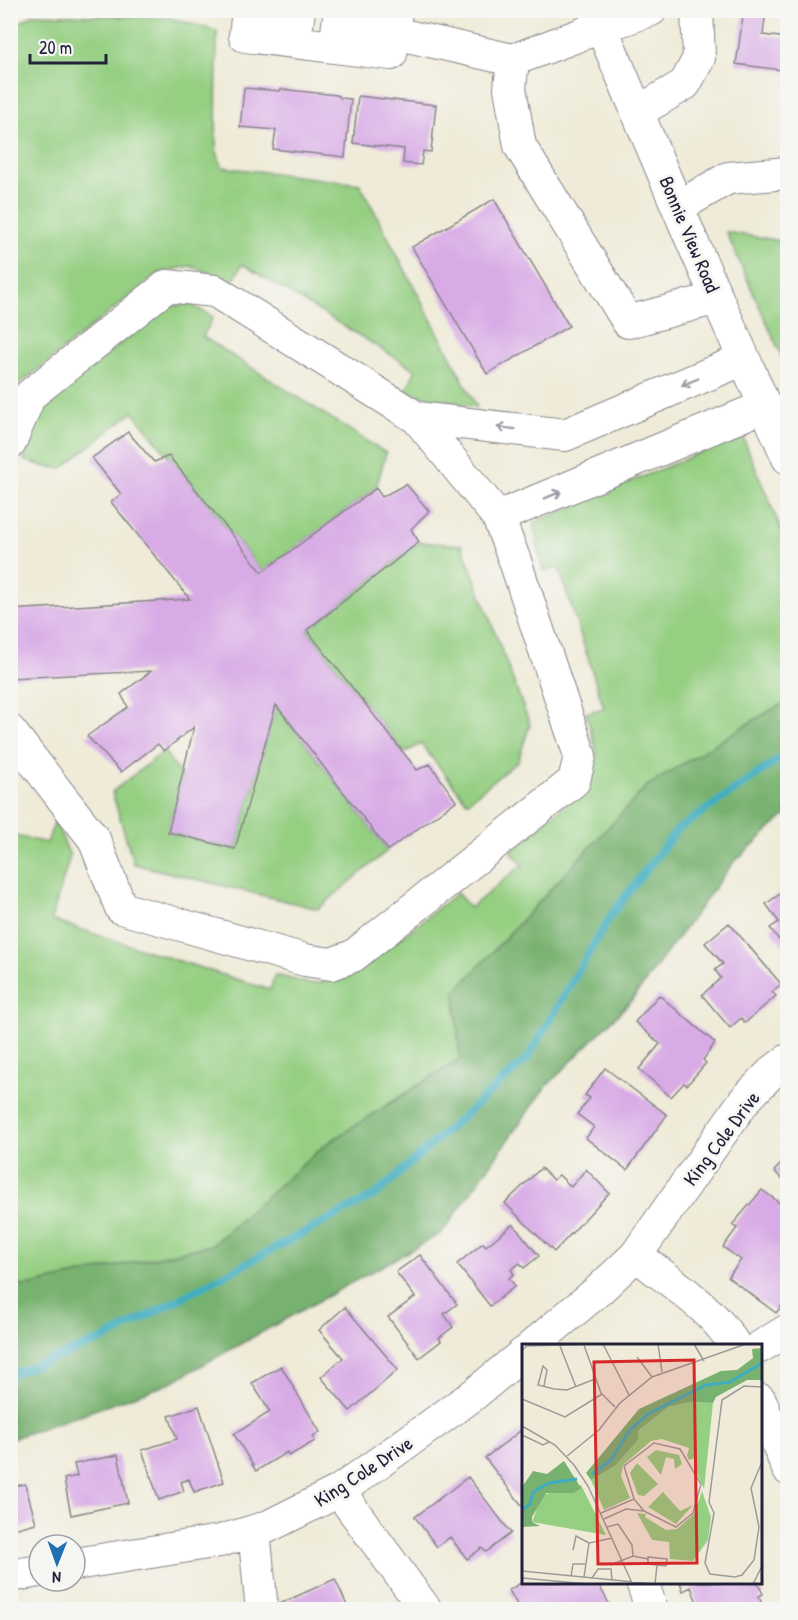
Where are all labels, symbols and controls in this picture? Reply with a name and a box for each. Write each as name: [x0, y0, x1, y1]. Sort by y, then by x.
scale bar: [30, 27, 106, 65]
text: 20 m: [39, 35, 72, 60]
street label: Bonnie View Road: [653, 172, 727, 296]
one-way arrow: [681, 377, 700, 388]
one-way arrow: [497, 423, 517, 434]
one-way arrow: [543, 489, 561, 500]
street label: King Cole Drive: [677, 1085, 766, 1191]
inset map: [522, 1344, 762, 1584]
street label: King Cole Drive: [309, 1429, 417, 1513]
north arrow: [27, 1533, 87, 1593]
text: N: [52, 1567, 61, 1589]

